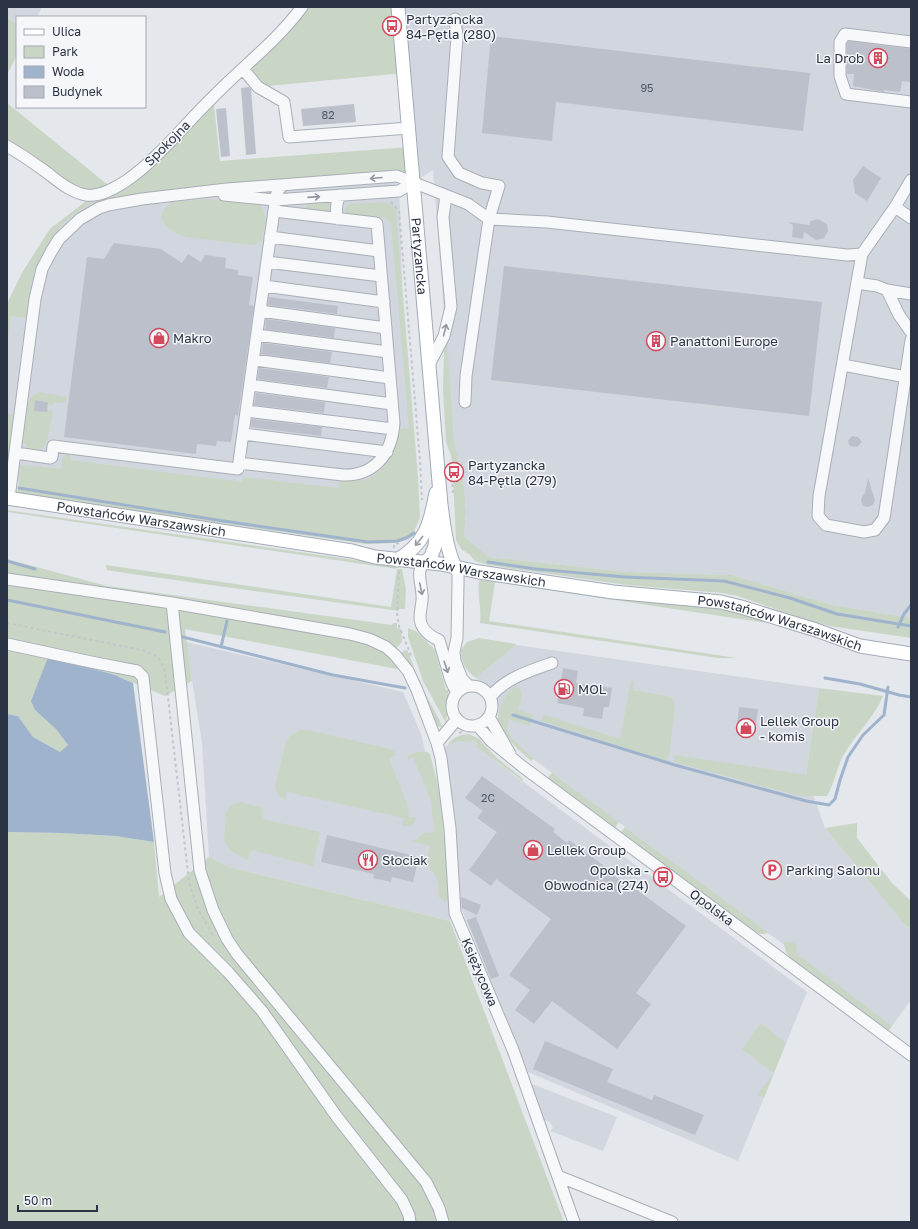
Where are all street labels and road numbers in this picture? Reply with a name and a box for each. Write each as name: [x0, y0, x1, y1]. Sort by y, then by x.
street label: Spokojna: [141, 117, 193, 169]
street label: Partyzancka: [408, 217, 431, 295]
street label: Powstańców Warszawskich: [56, 498, 227, 540]
street label: Powstańców Warszawskich: [376, 549, 547, 590]
street label: Powstańców Warszawskich: [697, 592, 864, 654]
street label: Opolska: [687, 885, 737, 929]
street label: Księżycowa: [458, 935, 502, 1009]

